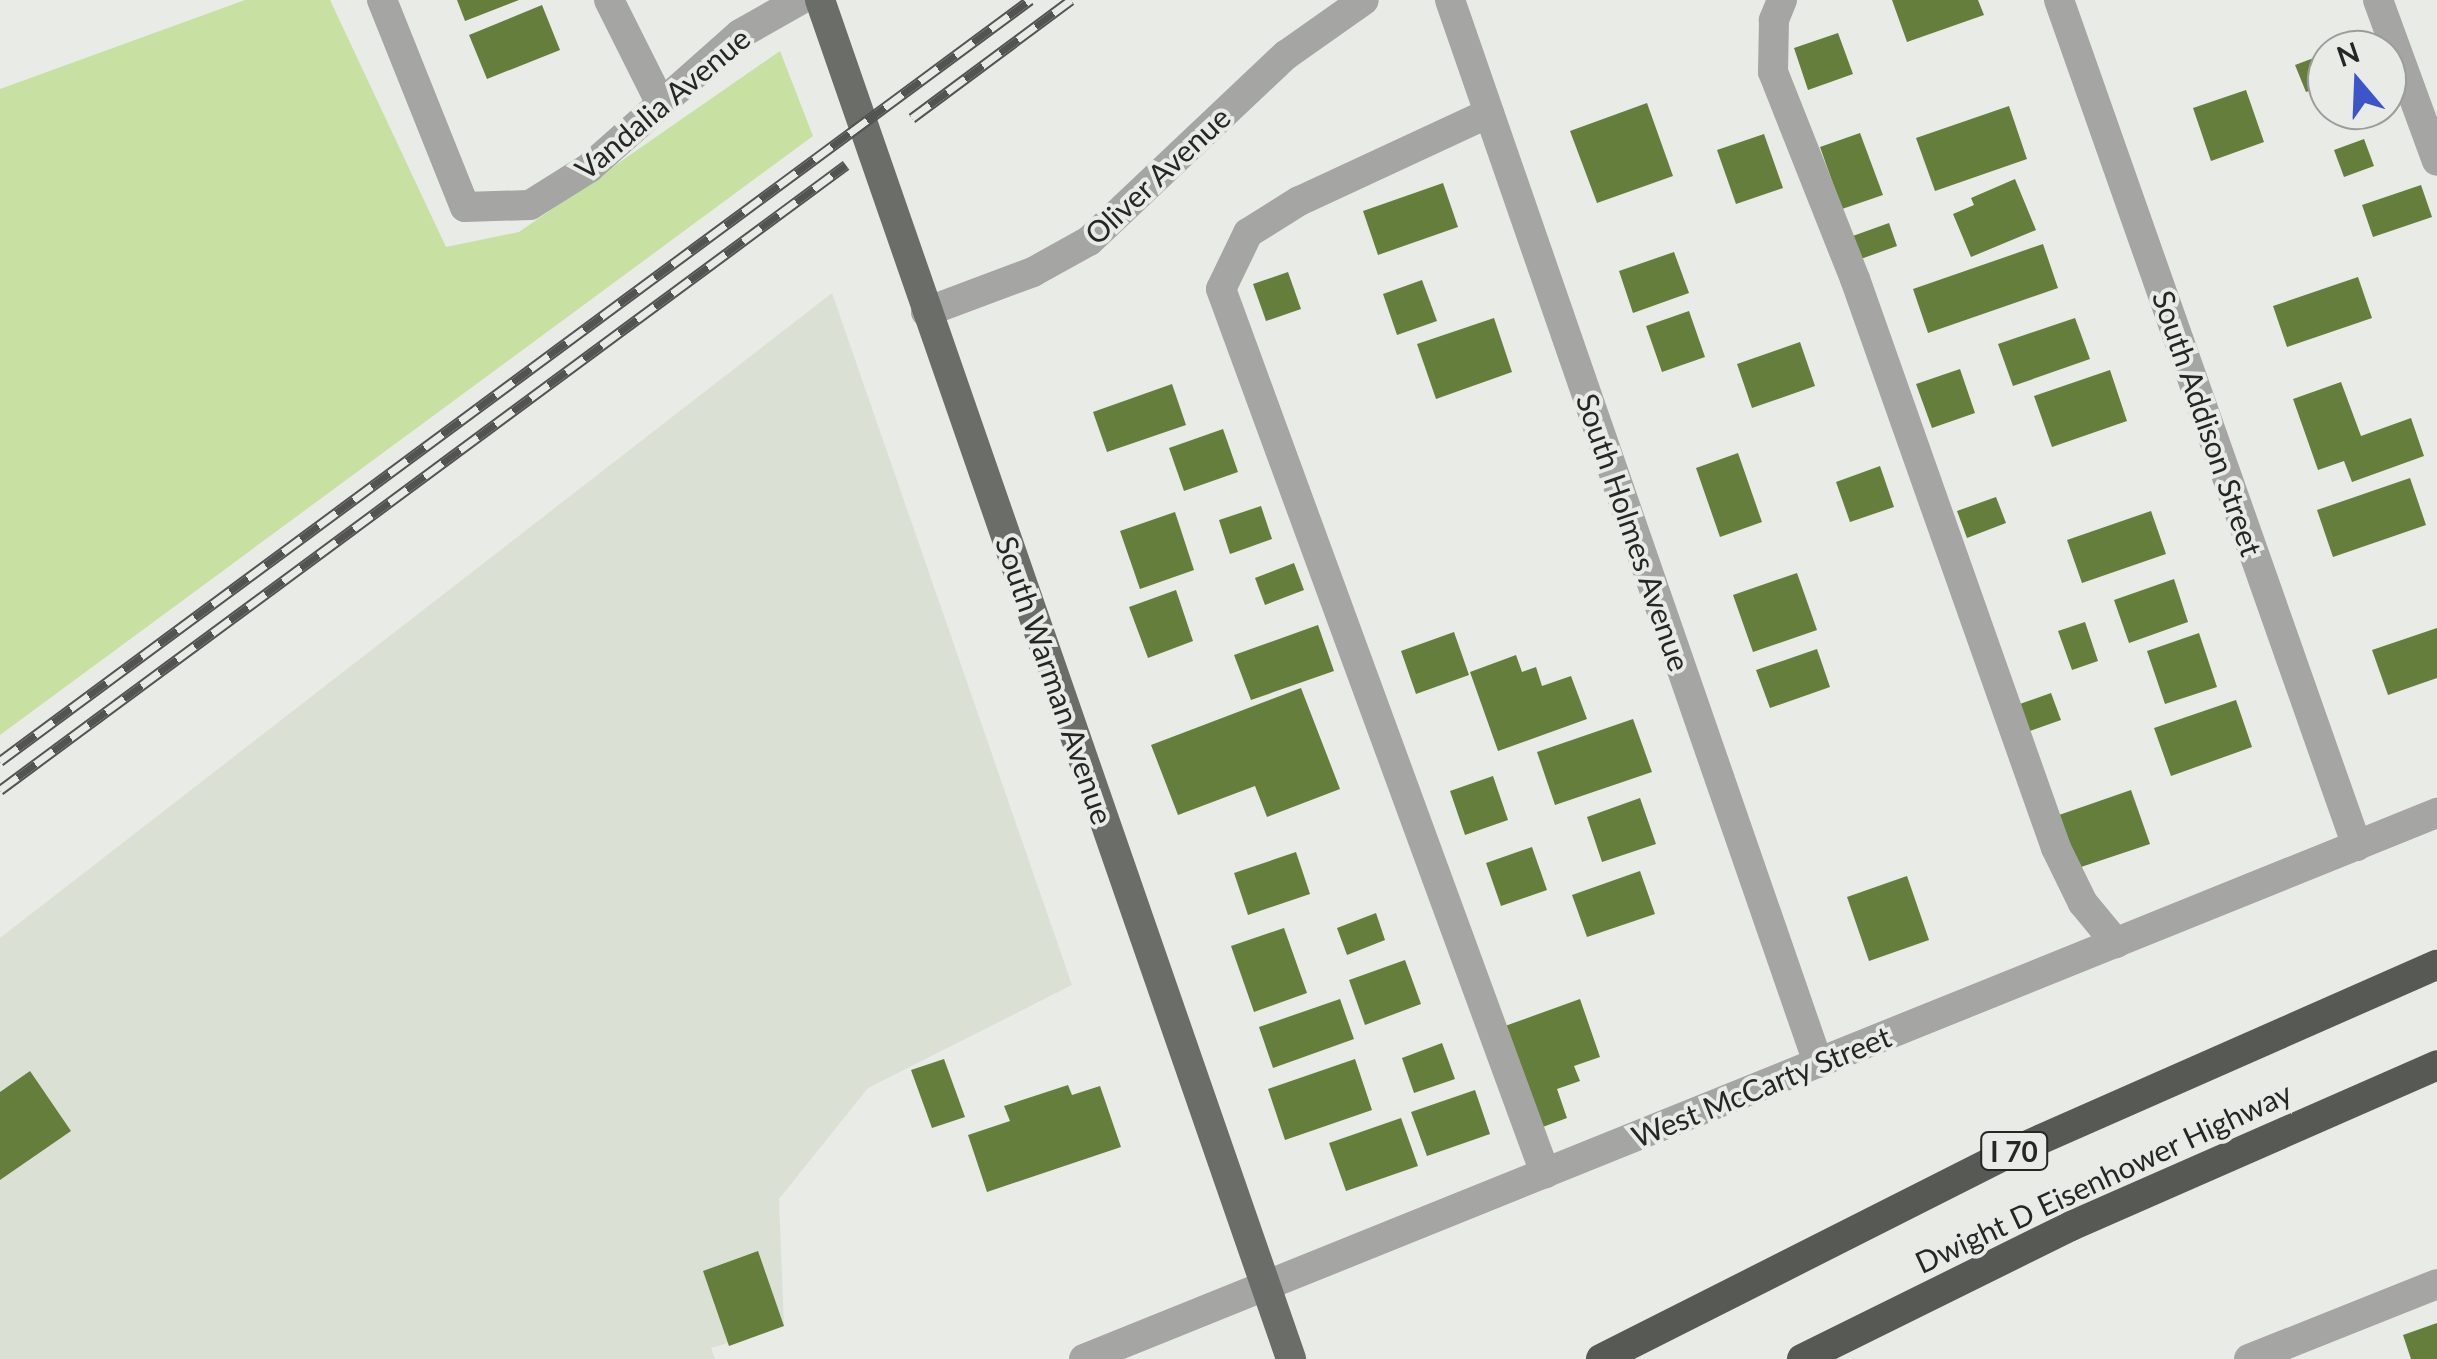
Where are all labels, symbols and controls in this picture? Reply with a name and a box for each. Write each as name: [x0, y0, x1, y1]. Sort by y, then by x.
street label: Vandalia Avenue: [567, 19, 757, 187]
north arrow: [2307, 30, 2407, 130]
text: N: [2332, 34, 2364, 73]
street label: Oliver Avenue: [1076, 98, 1238, 252]
street label: South Addison Street: [2146, 285, 2270, 561]
street label: South Holmes Avenue: [1569, 388, 1699, 676]
street label: South Warman Avenue: [989, 531, 1121, 829]
street label: West McCarty Street: [1626, 1017, 1896, 1155]
street label: Dwight D Eisenhower Highway: [1909, 1074, 2297, 1280]
road number: I 70: [1979, 1128, 2049, 1174]

